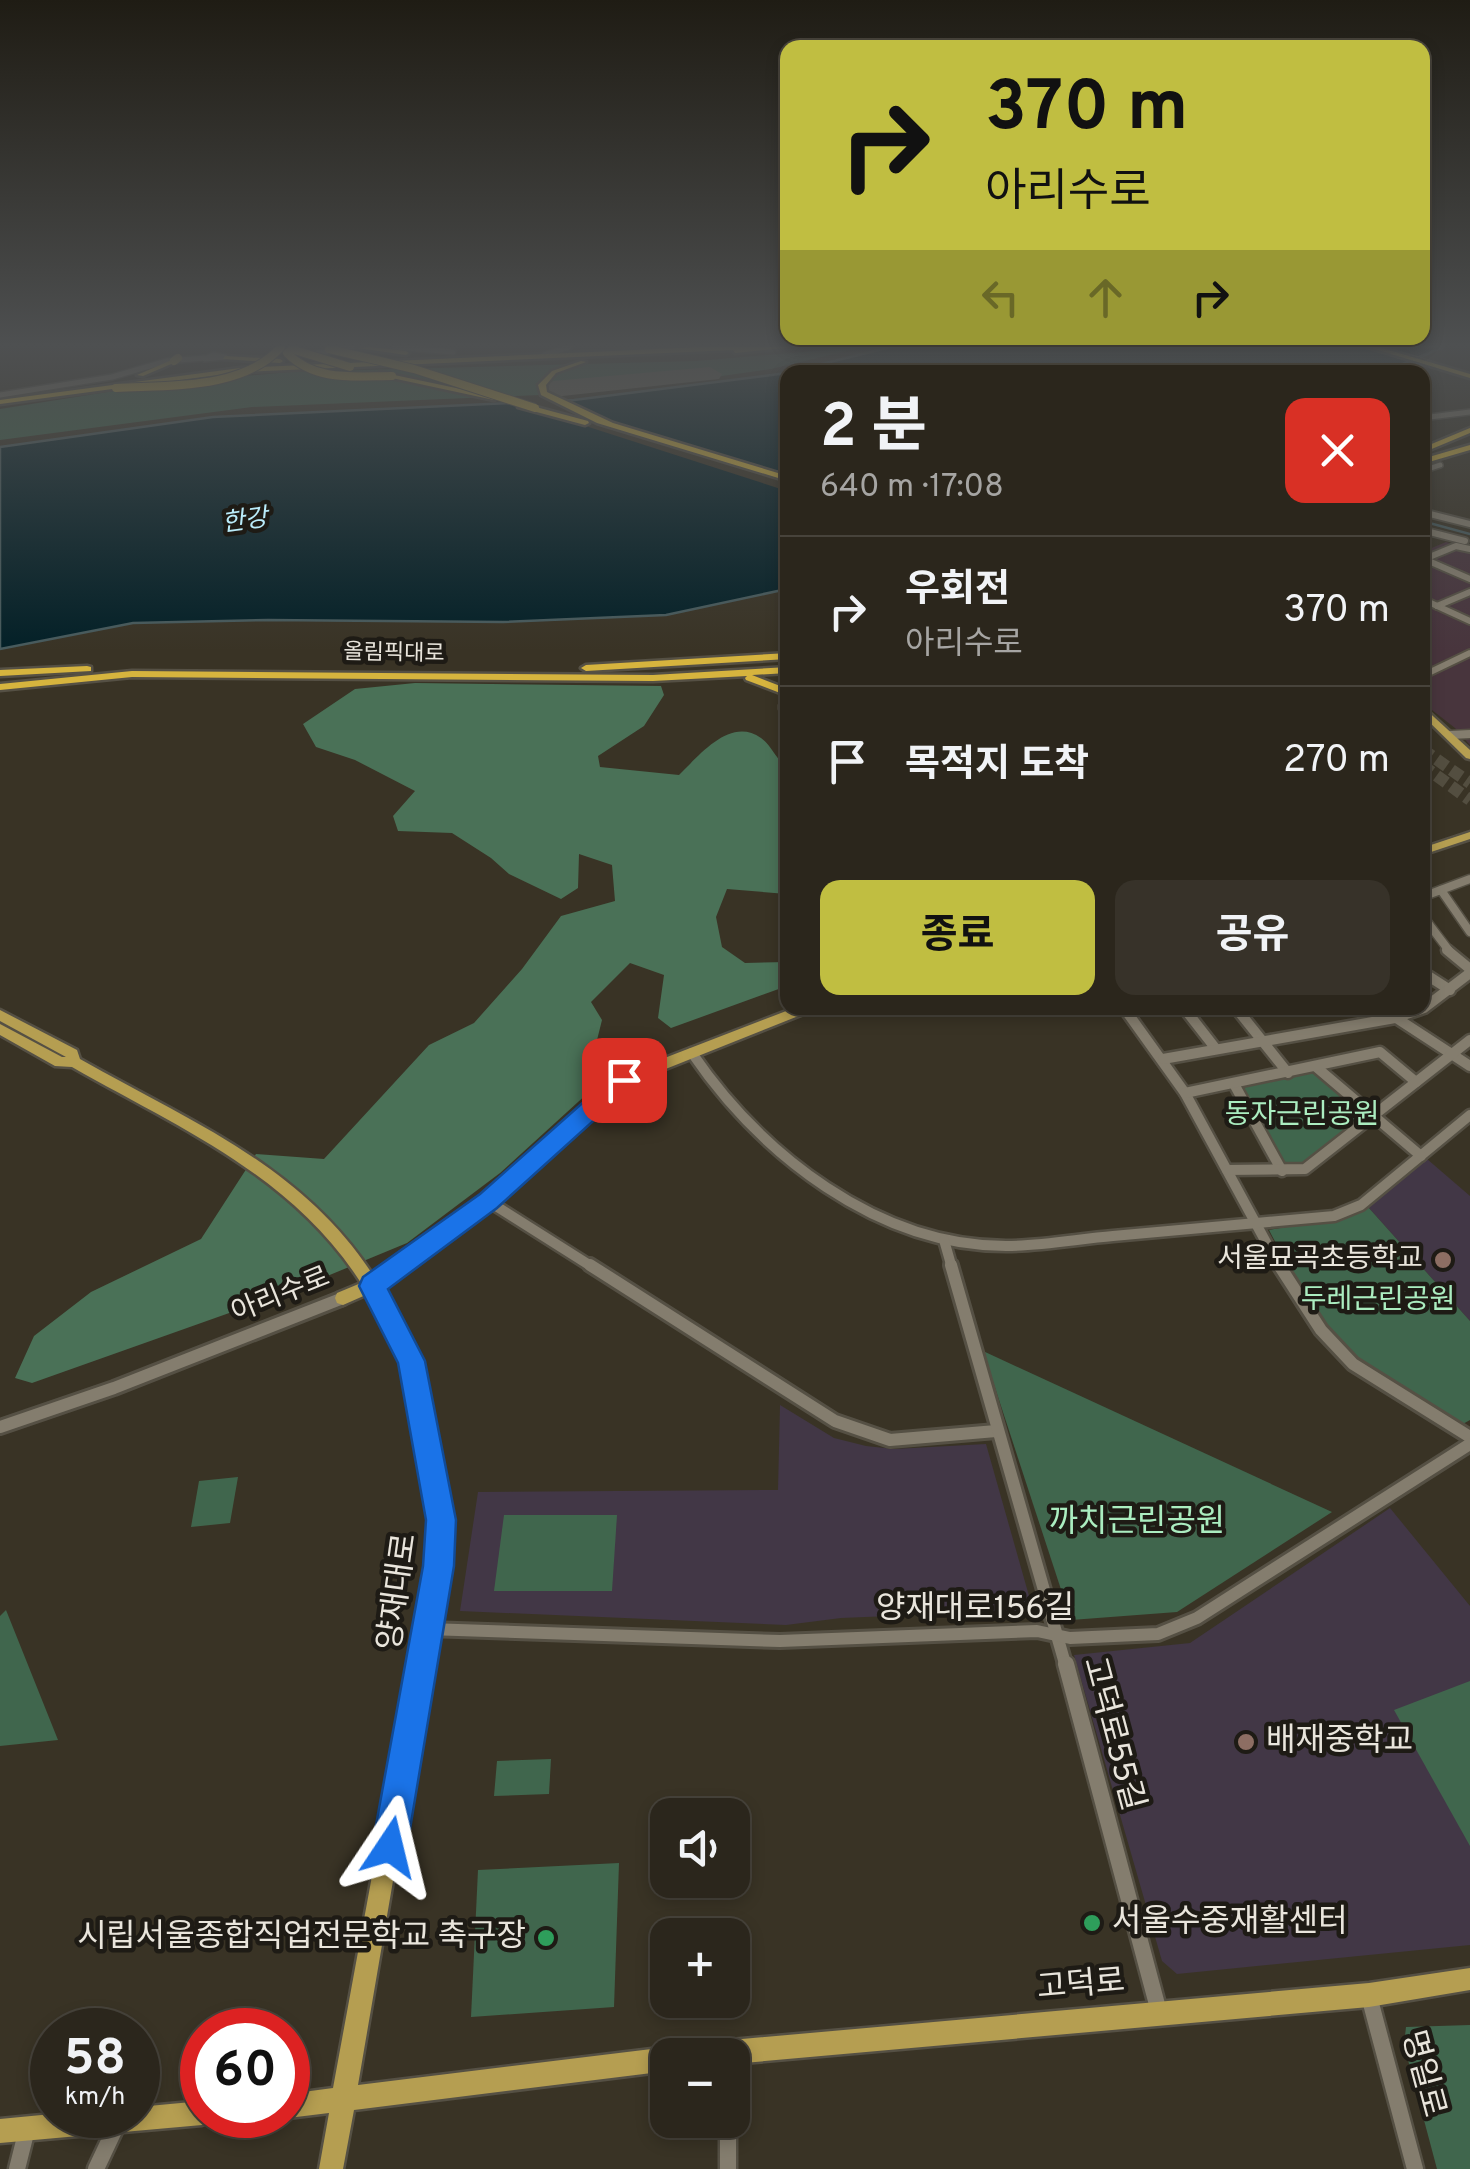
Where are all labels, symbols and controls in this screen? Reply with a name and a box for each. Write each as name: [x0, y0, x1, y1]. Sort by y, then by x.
text: 370 m: [985, 66, 1188, 155]
icon: right: [820, 80, 950, 210]
text: 아리수로: [985, 165, 1151, 222]
icon: left: [973, 270, 1028, 325]
icon: ahead: [1078, 270, 1133, 325]
icon: right: [1183, 270, 1238, 325]
text: 2 분: [820, 392, 927, 468]
button: close: [1285, 398, 1390, 503]
text: 640 m · 17:08: [820, 468, 1004, 508]
water label: 한강: [220, 503, 273, 541]
text: 우회전: [905, 567, 1010, 616]
icon: right: [820, 584, 875, 639]
text: 370 m: [1283, 587, 1390, 636]
text: 아리수로: [905, 625, 1023, 665]
street label: 올림픽대로: [343, 640, 445, 668]
icon: arrive: [820, 734, 875, 789]
text: 270 m: [1283, 737, 1390, 786]
text: 목적지 도착: [905, 742, 1089, 791]
button: 종료: [820, 880, 1095, 995]
button: 공유: [1115, 880, 1390, 995]
pin: [582, 1038, 667, 1123]
icon: arrive: [597, 1053, 652, 1108]
park label: 동자근린공원: [1225, 1098, 1379, 1134]
place label: 서울묘곡초등학교: [1217, 1242, 1423, 1278]
marker: 서울묘곡초등학교: [1432, 1249, 1454, 1271]
street label: 아리수로: [226, 1260, 336, 1332]
park label: 두레근린공원: [1301, 1283, 1455, 1319]
park label: 까치근린공원: [1049, 1503, 1225, 1543]
street label: 양재대로: [371, 1531, 427, 1653]
street label: 양재대로156길: [876, 1590, 1074, 1630]
street label: 고덕로55길: [1072, 1653, 1152, 1815]
place label: 배재중학교: [1266, 1722, 1413, 1762]
marker: 배재중학교: [1235, 1731, 1257, 1753]
position arrow: [338, 1795, 442, 1899]
map controls: [650, 1798, 750, 2138]
button: sound: [650, 1798, 750, 1898]
place label: 서울수중재활센터: [1112, 1903, 1348, 1943]
marker: 서울수중재활센터: [1081, 1912, 1103, 1934]
place label: 시립서울종합직업전문학교 축구장: [77, 1918, 526, 1958]
button: +: [650, 1918, 750, 2018]
marker: 시립서울종합직업전문학교 축구장: [535, 1927, 557, 1949]
street label: 고덕로: [1035, 1962, 1127, 2010]
speed limit sign: 60: [180, 2008, 310, 2138]
street label: 명일로: [1391, 2026, 1453, 2122]
text: 58: [64, 2029, 126, 2092]
button: −: [650, 2038, 750, 2138]
text: km/h: [65, 2082, 125, 2114]

